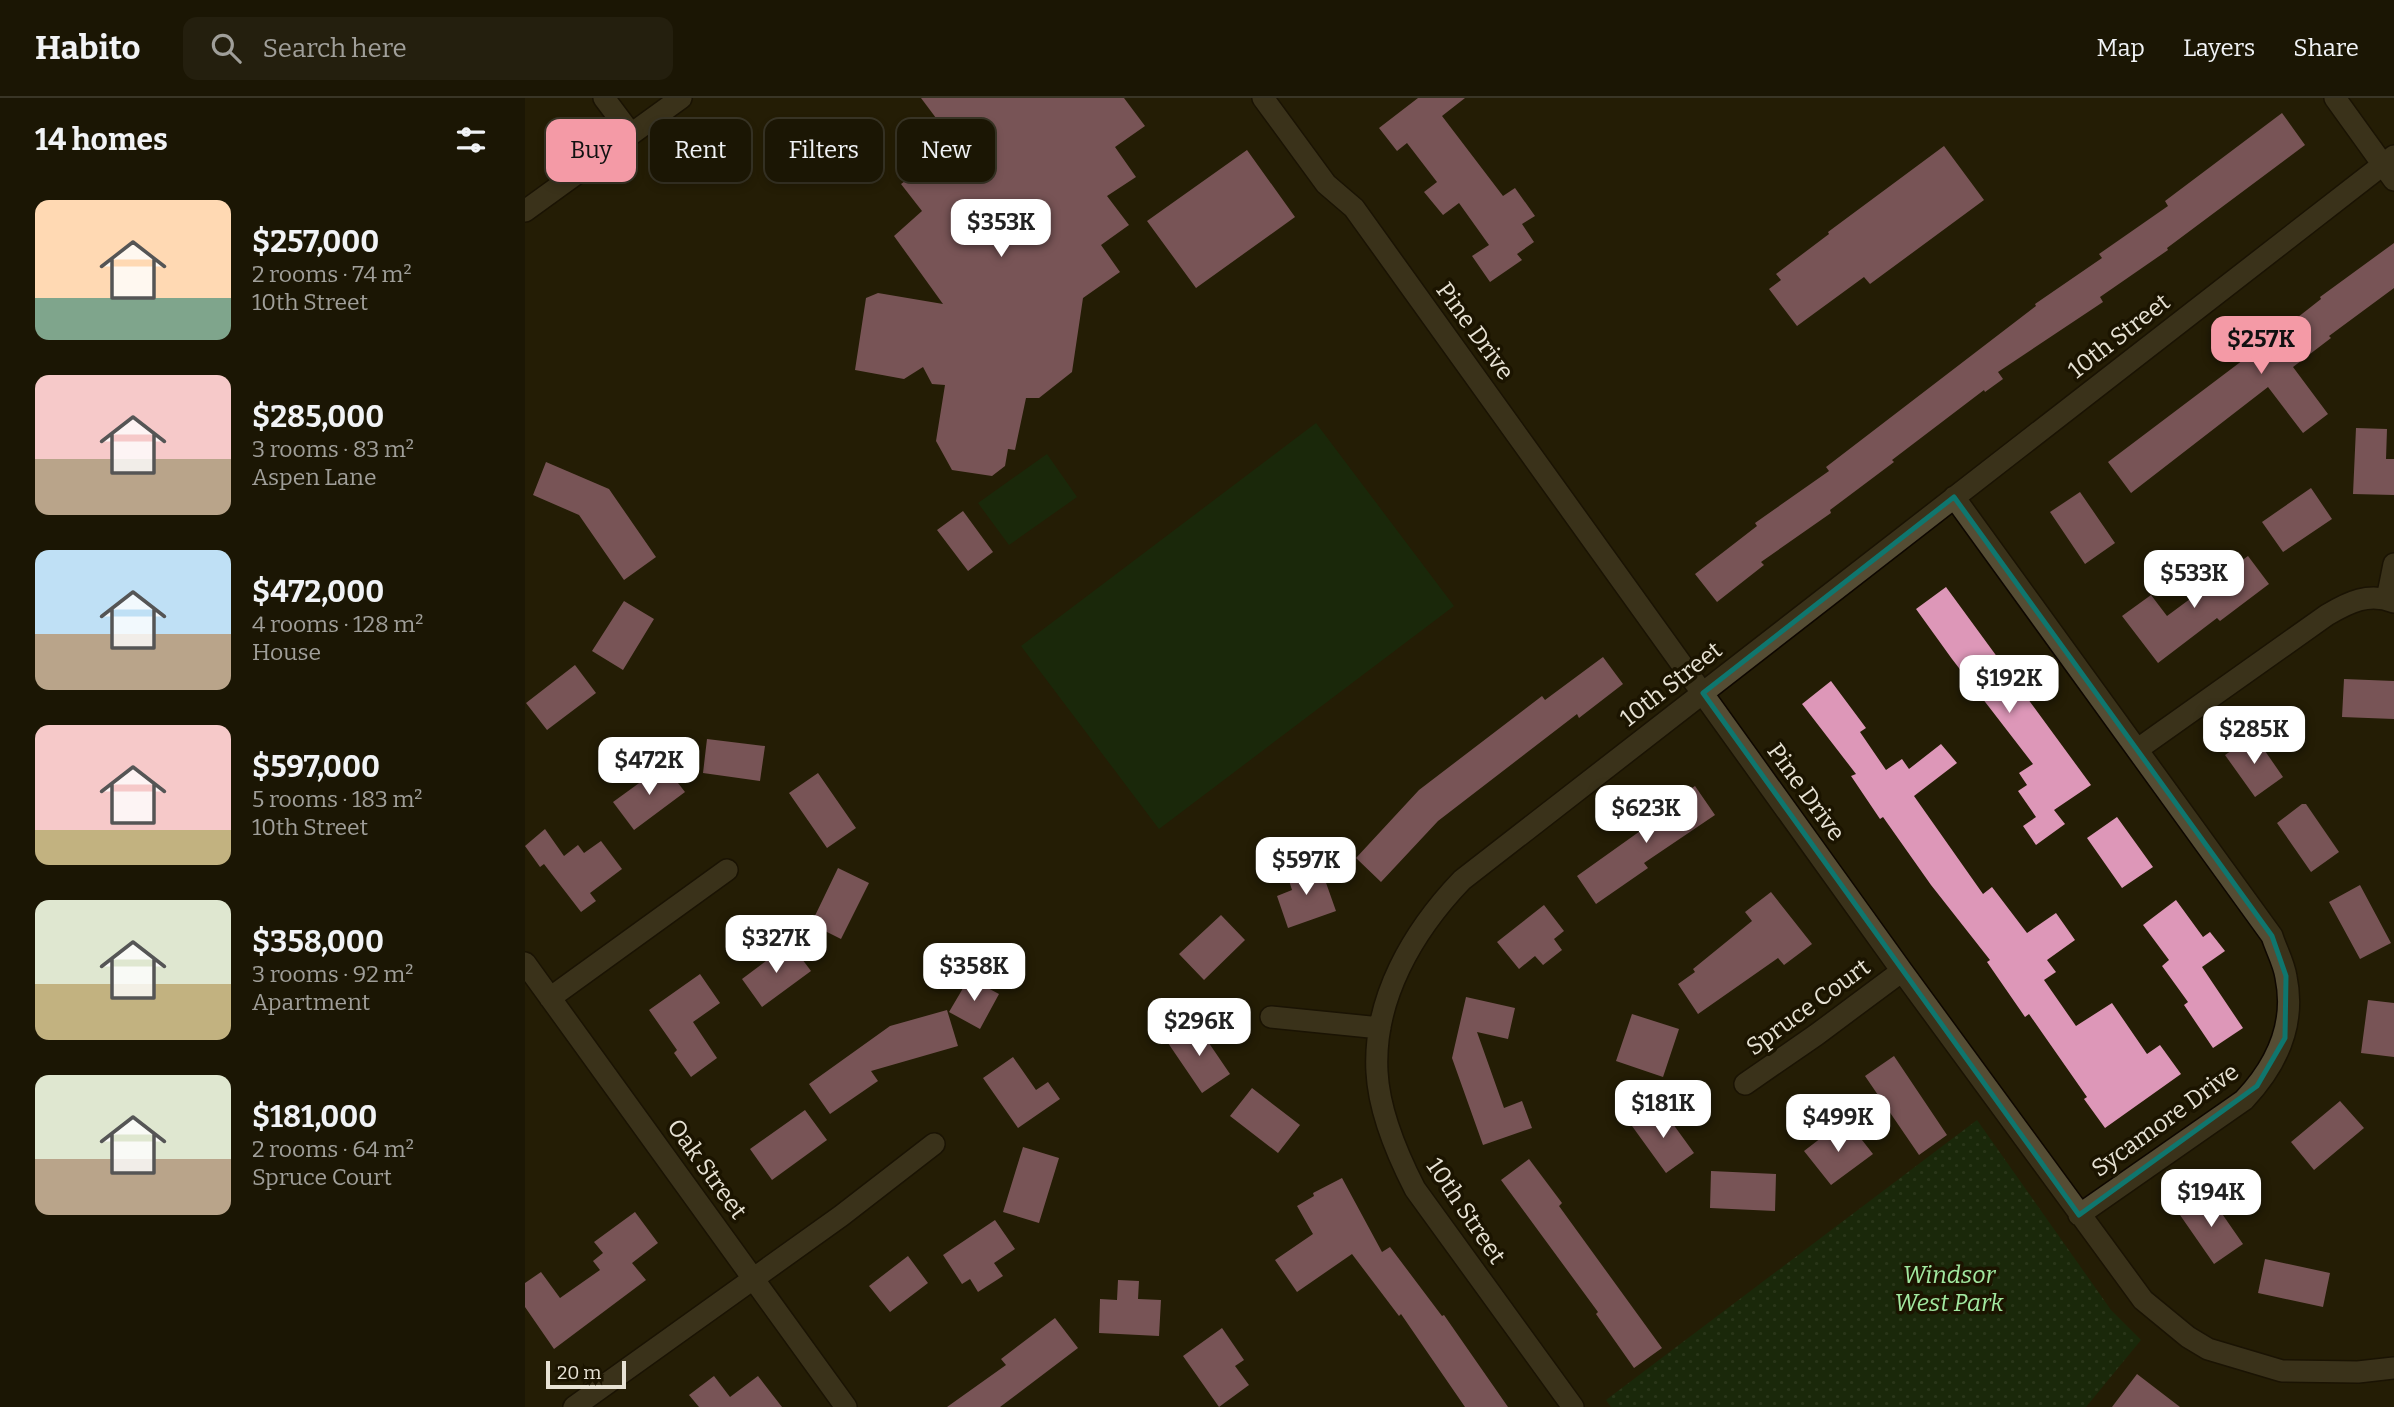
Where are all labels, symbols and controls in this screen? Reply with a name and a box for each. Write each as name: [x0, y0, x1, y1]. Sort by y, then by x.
search box: [183, 17, 673, 80]
text: Habito: [35, 28, 141, 68]
icon: search: [207, 29, 245, 67]
text: Search here: [263, 33, 407, 64]
text: Map: [2097, 34, 2145, 62]
text: Layers: [2183, 34, 2255, 62]
text: Share: [2293, 34, 2359, 62]
chip: Buy: [546, 119, 636, 182]
chip: Rent: [650, 119, 751, 182]
chip: Filters: [765, 119, 883, 182]
chip: New: [897, 119, 995, 182]
icon: filters: [452, 121, 490, 159]
text: 14 homes: [35, 122, 168, 158]
pin: $353K: [952, 200, 1050, 259]
text: $353K: [967, 208, 1035, 236]
text: $257,000: [252, 224, 379, 260]
icon: home: [91, 228, 175, 312]
text: 2 rooms · 74 m²: [252, 260, 412, 288]
street label: Pine Drive: [1430, 277, 1520, 385]
text: 10th Street: [252, 288, 368, 316]
street label: 10th Street: [2063, 288, 2176, 384]
pin: $257K: [2212, 316, 2310, 376]
text: $257K: [2227, 325, 2295, 353]
text: $285,000: [252, 399, 384, 435]
icon: home: [91, 403, 175, 487]
text: 3 rooms · 83 m²: [252, 435, 414, 463]
text: Aspen Lane: [252, 463, 377, 491]
pin: $533K: [2145, 550, 2243, 610]
text: $533K: [2160, 559, 2228, 587]
text: $472,000: [252, 574, 384, 610]
icon: home: [91, 578, 175, 662]
text: 4 rooms · 128 m²: [252, 610, 423, 638]
street label: 10th Street: [1615, 636, 1728, 732]
text: House: [252, 638, 321, 666]
pin: $192K: [1960, 656, 2058, 715]
text: $192K: [1976, 664, 2042, 692]
pin: $285K: [2205, 706, 2303, 766]
text: $285K: [2219, 715, 2289, 743]
pin: $472K: [600, 738, 698, 797]
street label: Pine Drive: [1761, 738, 1851, 846]
text: $472K: [614, 746, 684, 774]
text: $597,000: [252, 749, 380, 785]
icon: home: [91, 753, 175, 837]
text: 5 rooms · 183 m²: [252, 785, 423, 813]
pin: $623K: [1597, 786, 1695, 845]
text: $623K: [1611, 794, 1681, 822]
text: 10th Street: [252, 813, 368, 841]
pin: $597K: [1257, 838, 1355, 897]
text: $597K: [1272, 846, 1340, 874]
pin: $327K: [727, 916, 825, 975]
text: $358,000: [252, 924, 384, 960]
text: $327K: [742, 924, 810, 952]
icon: home: [91, 928, 175, 1012]
pin: $358K: [925, 944, 1023, 1003]
text: $358K: [939, 952, 1009, 980]
street label: Spruce Court: [1741, 953, 1875, 1061]
text: 3 rooms · 92 m²: [252, 960, 413, 988]
text: Apartment: [252, 988, 370, 1016]
pin: $296K: [1150, 998, 1248, 1058]
text: $296K: [1164, 1007, 1234, 1035]
street label: Sycamore Drive: [2086, 1057, 2244, 1183]
pin: $181K: [1614, 1080, 1712, 1140]
text: $181K: [1631, 1089, 1695, 1117]
pin: $499K: [1789, 1094, 1887, 1154]
text: $181,000: [252, 1099, 377, 1135]
icon: home: [91, 1103, 175, 1187]
text: $499K: [1802, 1103, 1874, 1131]
street label: Oak Street: [661, 1114, 753, 1225]
text: 2 rooms · 64 m²: [252, 1135, 414, 1163]
street label: 10th Street: [1421, 1153, 1512, 1269]
text: Spruce Court: [252, 1163, 392, 1191]
pin: $194K: [2162, 1170, 2260, 1229]
text: $194K: [2177, 1178, 2245, 1206]
park label: Windsor West Park: [1894, 1261, 2005, 1317]
scale bar: [546, 1358, 627, 1390]
text: 20 m: [557, 1361, 601, 1384]

